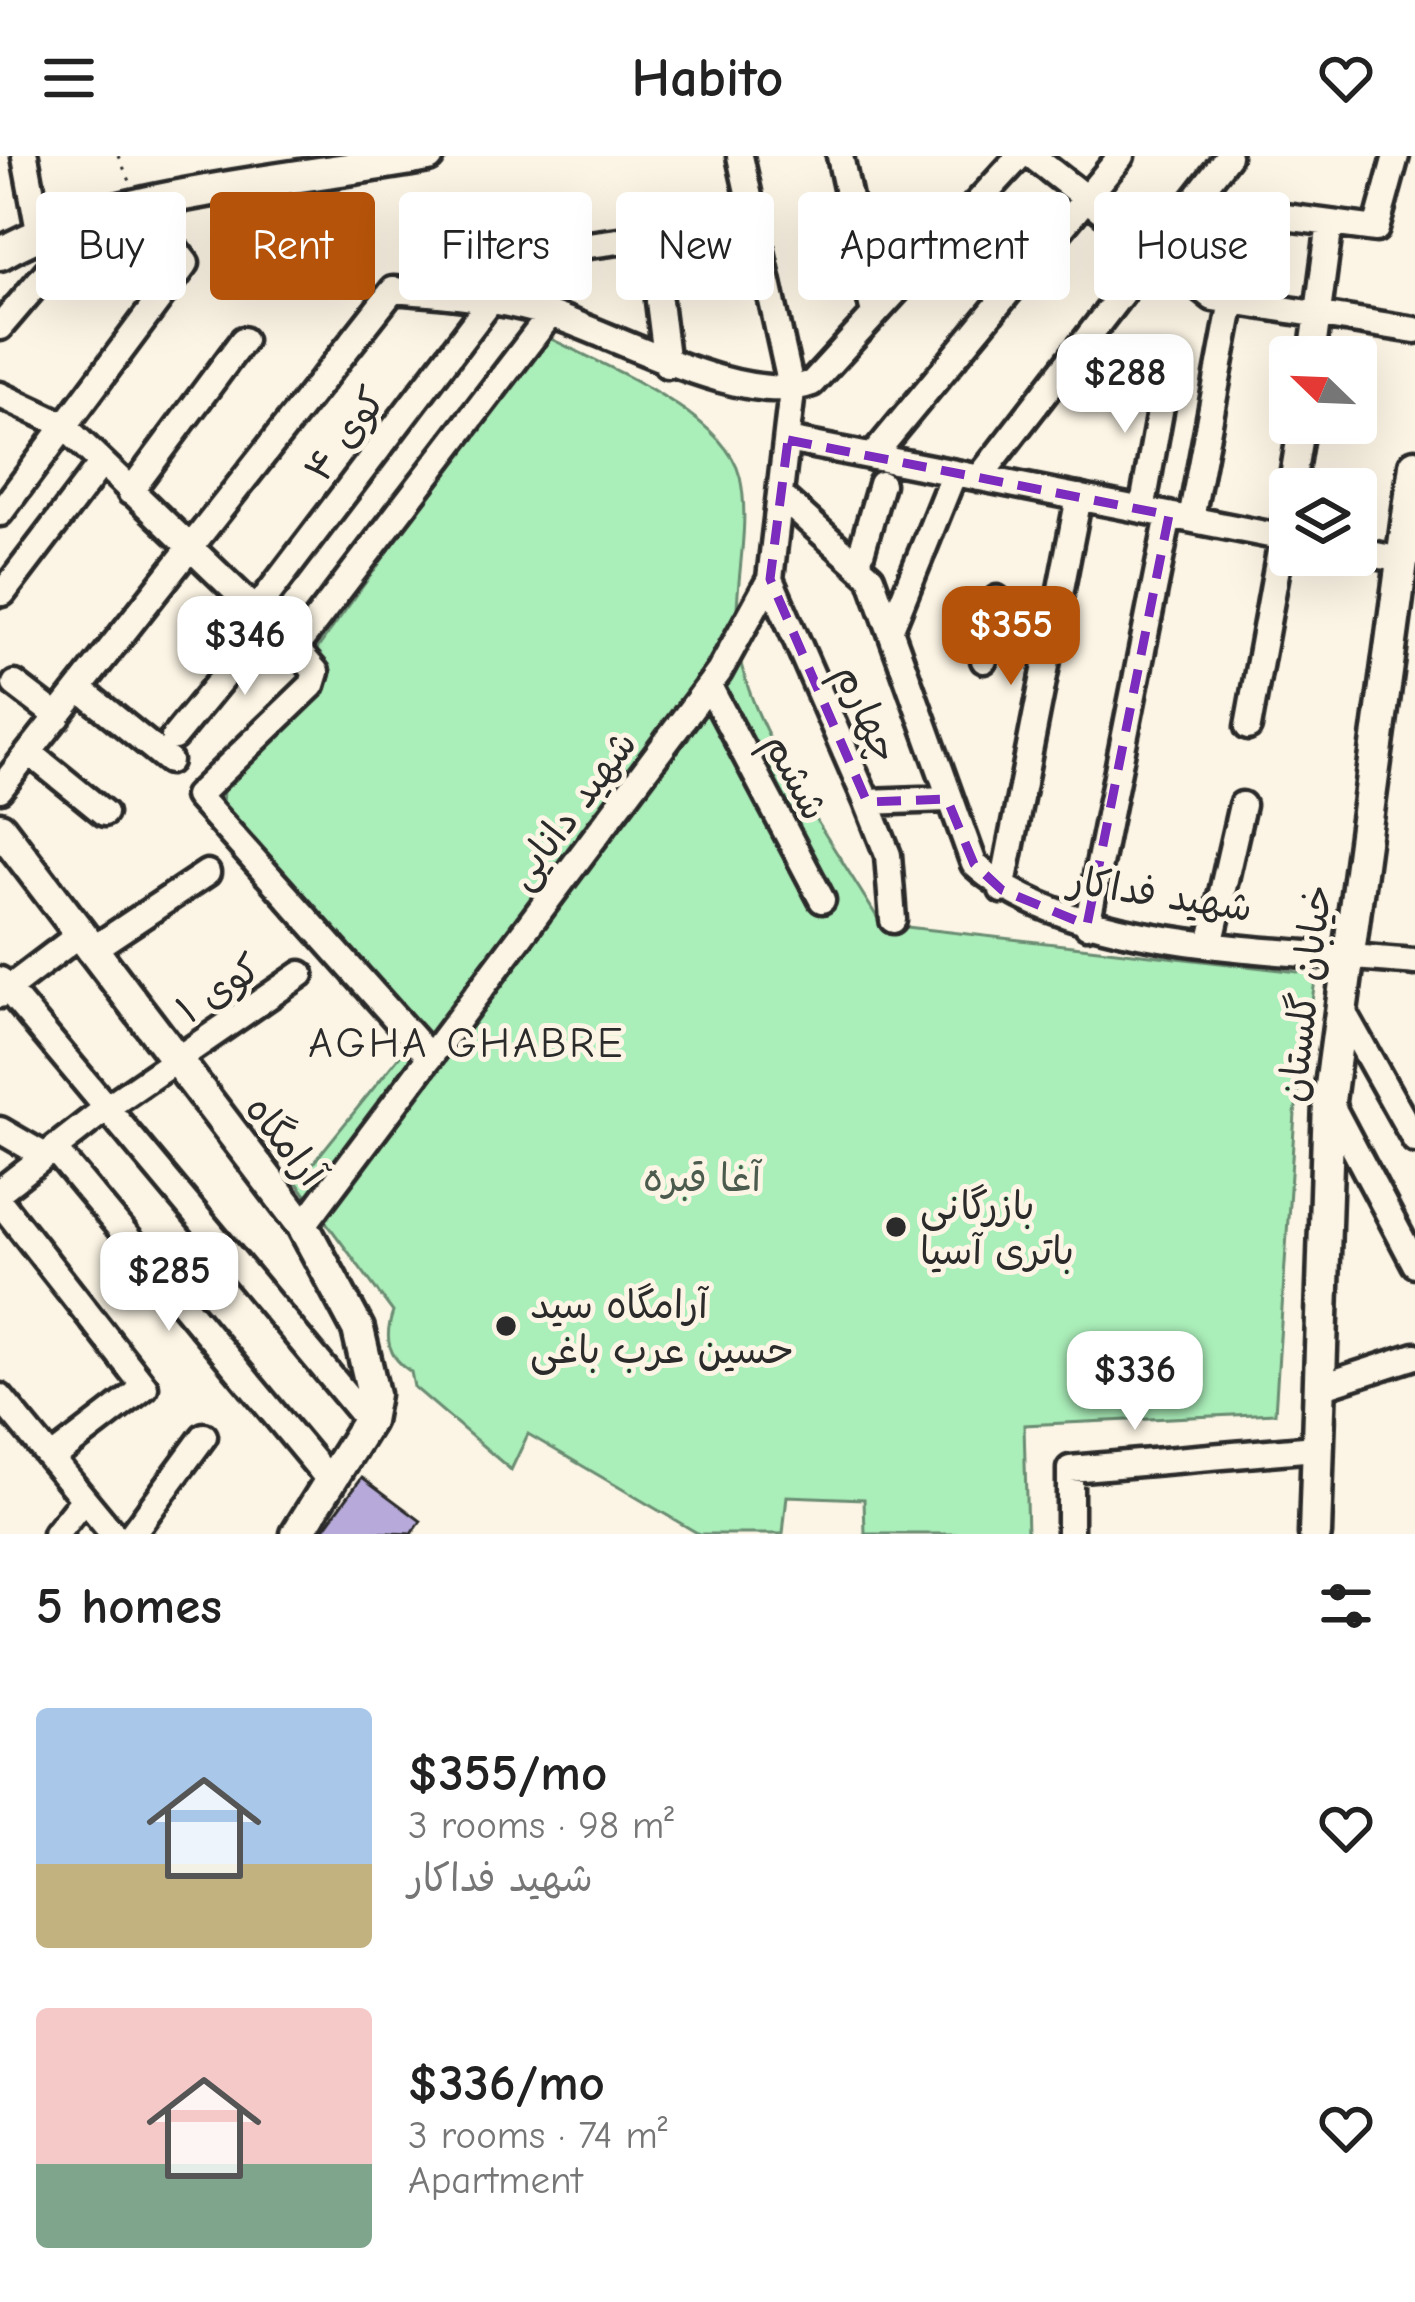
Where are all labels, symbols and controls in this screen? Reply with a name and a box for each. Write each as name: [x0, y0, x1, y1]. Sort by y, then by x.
icon: menu: [36, 45, 102, 111]
icon: heart: [1313, 45, 1379, 111]
text: Habito: [632, 47, 783, 110]
chip: Buy: [36, 192, 186, 300]
chip: Rent: [210, 192, 375, 300]
chip: Filters: [399, 192, 592, 300]
chip: New: [616, 192, 774, 300]
chip: Apartment: [798, 192, 1070, 300]
chip: House: [1094, 192, 1290, 300]
pin: $288: [1054, 334, 1196, 436]
north arrow: [1269, 336, 1377, 444]
map controls: [1269, 336, 1377, 576]
text: $288: [1084, 350, 1166, 395]
street label: کوی ۴: [295, 379, 395, 491]
button: layers: [1269, 468, 1377, 576]
pin: $355: [940, 586, 1082, 688]
pin: $346: [174, 596, 316, 698]
text: $355: [969, 602, 1053, 647]
text: $346: [204, 612, 286, 657]
street label: چهارم: [820, 657, 908, 772]
street label: شهید دانایی: [498, 722, 648, 899]
street label: ششم: [749, 725, 837, 831]
street label: شهید فداکار: [1063, 857, 1256, 931]
street label: خیابان گلستان: [1270, 882, 1341, 1104]
street label: کوی ۱: [168, 945, 269, 1033]
district label: AGHA GHABRE: [308, 1019, 626, 1068]
street label: آرامگاه: [236, 1087, 335, 1196]
park label: آغا قبره: [643, 1156, 762, 1201]
place label: بازرگانی باتری آسیا: [920, 1184, 1074, 1274]
marker: بازرگانی باتری آسیا: [883, 1214, 909, 1240]
pin: $285: [98, 1232, 240, 1334]
text: $285: [127, 1248, 211, 1293]
place label: آرامگاه سید حسین عرب باغی: [530, 1283, 794, 1375]
marker: آرامگاه سید حسین عرب باغی: [493, 1313, 519, 1339]
pin: $336: [1064, 1331, 1206, 1433]
text: $336: [1094, 1347, 1176, 1392]
icon: filters: [1313, 1573, 1379, 1639]
text: 5 homes: [36, 1577, 222, 1636]
text: $355/mo: [408, 1744, 607, 1803]
icon: home: [132, 1756, 276, 1900]
icon: heart: [1313, 1795, 1379, 1861]
text: 3 rooms · 98 m²: [408, 1803, 674, 1848]
text: شهید فداکار: [408, 1856, 593, 1901]
text: $336/mo: [408, 2054, 605, 2113]
icon: home: [132, 2056, 276, 2200]
icon: heart: [1313, 2095, 1379, 2161]
text: 3 rooms · 74 m²: [408, 2113, 667, 2158]
text: Apartment: [408, 2158, 583, 2203]

